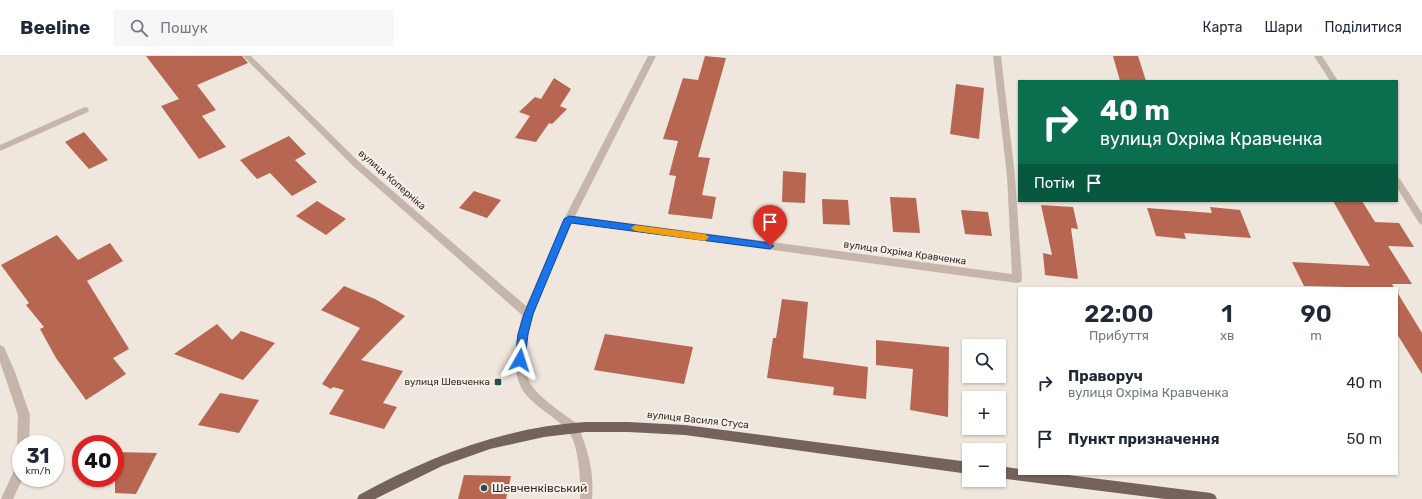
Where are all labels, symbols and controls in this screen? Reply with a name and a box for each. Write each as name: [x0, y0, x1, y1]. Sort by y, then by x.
search box: [114, 10, 394, 46]
text: Beeline: [20, 16, 90, 39]
icon: search: [128, 17, 150, 39]
text: Пошук: [160, 19, 208, 37]
text: Карта: [1203, 19, 1242, 36]
text: Шари: [1264, 19, 1302, 36]
text: Поділитися: [1324, 19, 1402, 36]
text: 40 m: [1100, 94, 1170, 127]
icon: right: [1034, 96, 1086, 148]
text: вулиця Охріма Кравченка: [1100, 128, 1323, 150]
street label: вулиця Коперніка: [356, 147, 428, 213]
icon: arrive: [1083, 172, 1105, 194]
text: Потім: [1034, 174, 1075, 192]
pin: [753, 205, 787, 246]
icon: arrive: [759, 211, 781, 233]
street label: вулиця Охріма Кравченка: [843, 238, 967, 268]
text: 22:00: [1084, 300, 1154, 328]
text: 1: [1221, 300, 1233, 328]
text: 90: [1301, 300, 1332, 328]
text: Прибуття: [1089, 328, 1149, 343]
text: хв: [1220, 328, 1234, 343]
text: m: [1310, 328, 1322, 343]
position arrow: [499, 339, 541, 381]
map controls: [962, 339, 1006, 487]
button: search: [962, 339, 1006, 383]
text: Праворуч: [1068, 367, 1143, 385]
icon: right: [1034, 372, 1056, 394]
text: 40 m: [1346, 374, 1382, 392]
place label: вулиця Шевченка: [404, 376, 490, 388]
marker: вулиця Шевченка: [493, 377, 503, 387]
text: вулиця Охріма Кравченка: [1068, 385, 1229, 400]
button: +: [962, 391, 1006, 435]
street label: вулиця Василя Стуса: [646, 409, 750, 431]
icon: arrive: [1034, 428, 1056, 450]
text: Пункт призначення: [1068, 430, 1220, 448]
text: 50 m: [1347, 430, 1382, 448]
speed limit sign: 40: [72, 435, 124, 487]
button: −: [962, 443, 1006, 487]
text: 31: [27, 444, 49, 468]
text: km/h: [26, 465, 50, 477]
place label: Шевченківський: [492, 481, 587, 495]
marker: Шевченківський: [479, 483, 489, 493]

